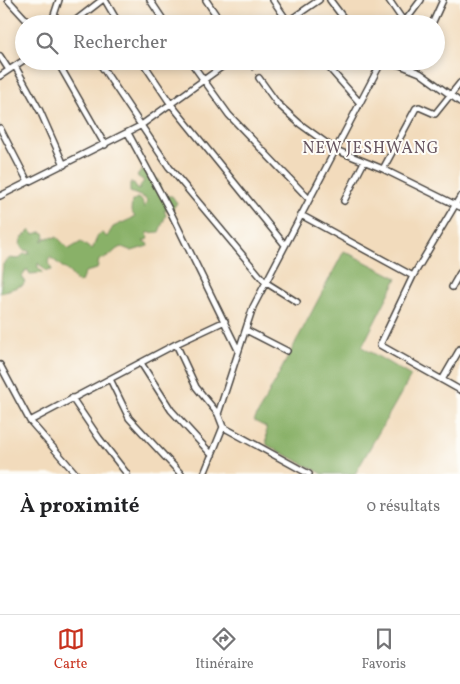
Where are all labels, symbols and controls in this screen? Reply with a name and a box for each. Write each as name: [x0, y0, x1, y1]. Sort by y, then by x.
search box: [15, 15, 445, 70]
icon: search: [33, 29, 61, 57]
text: Rechercher: [73, 30, 167, 56]
district label: NEW JESHWANG: [303, 138, 439, 160]
text: À proximité: [20, 492, 139, 521]
text: 0 résultats: [366, 496, 440, 518]
tab: Carte: [54, 625, 87, 674]
tab: Itinéraire: [195, 625, 254, 674]
tab: Favoris: [362, 625, 406, 674]

